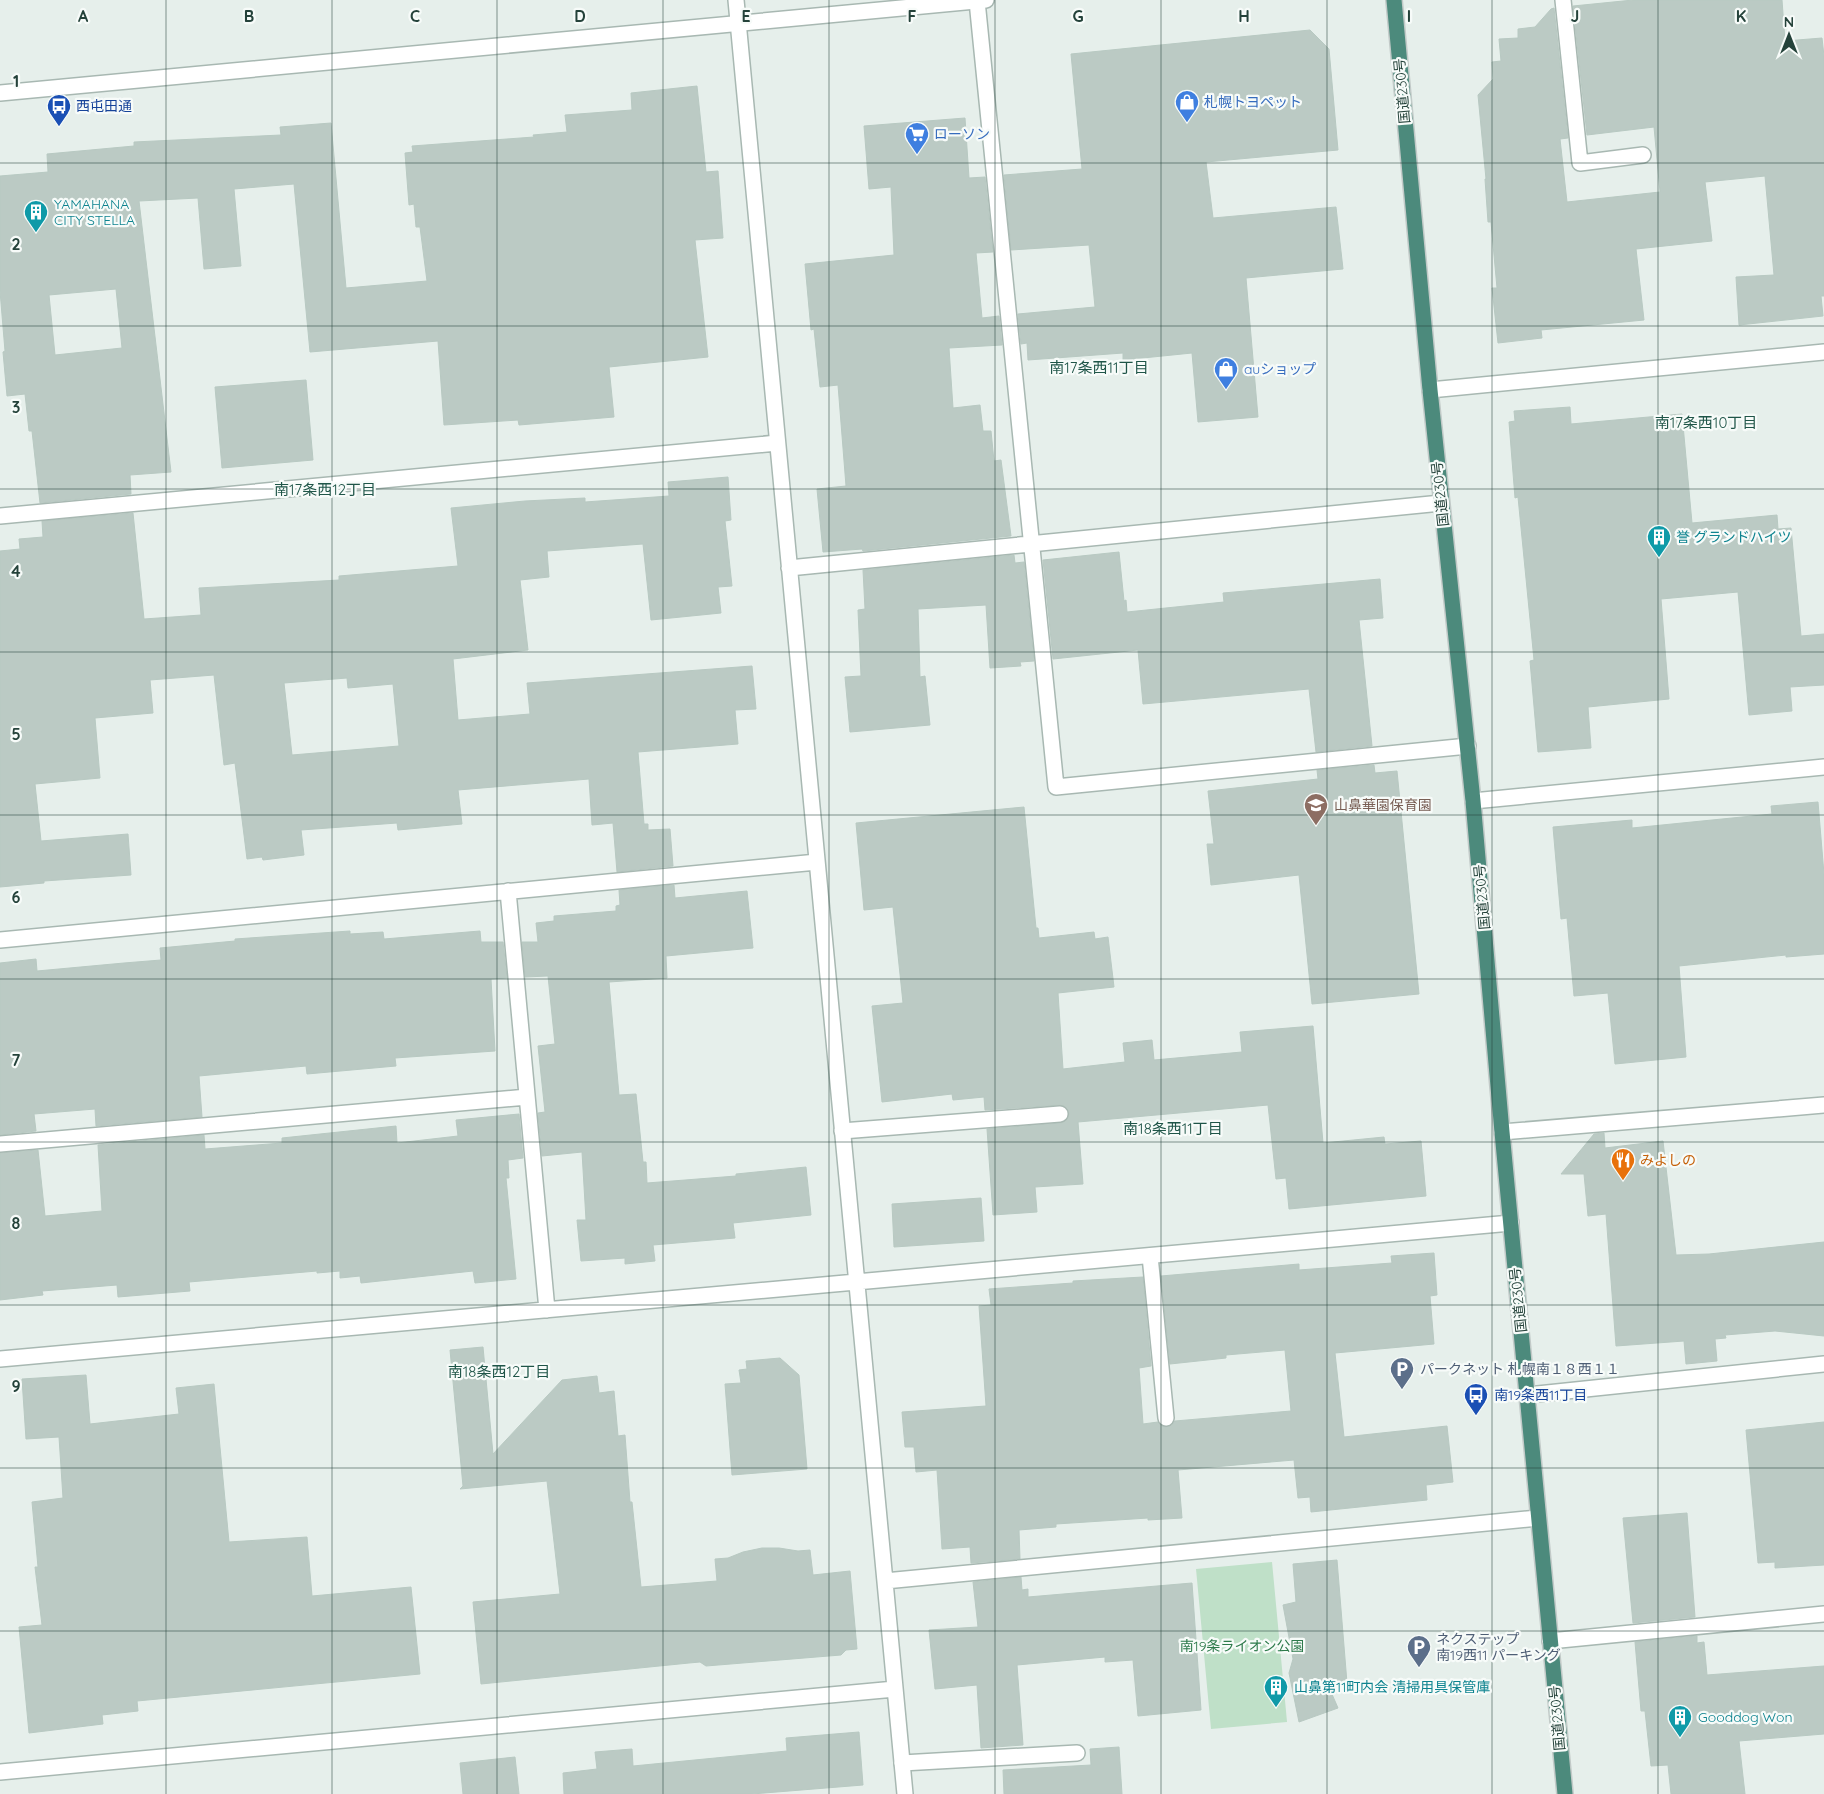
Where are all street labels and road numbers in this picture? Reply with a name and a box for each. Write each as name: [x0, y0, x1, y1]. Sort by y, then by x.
street label: 国道230号: [1390, 58, 1414, 124]
street label: 国道230号: [1428, 461, 1452, 527]
street label: 国道230号: [1470, 864, 1494, 930]
street label: 国道230号: [1506, 1267, 1530, 1333]
street label: 国道230号: [1545, 1685, 1569, 1751]

